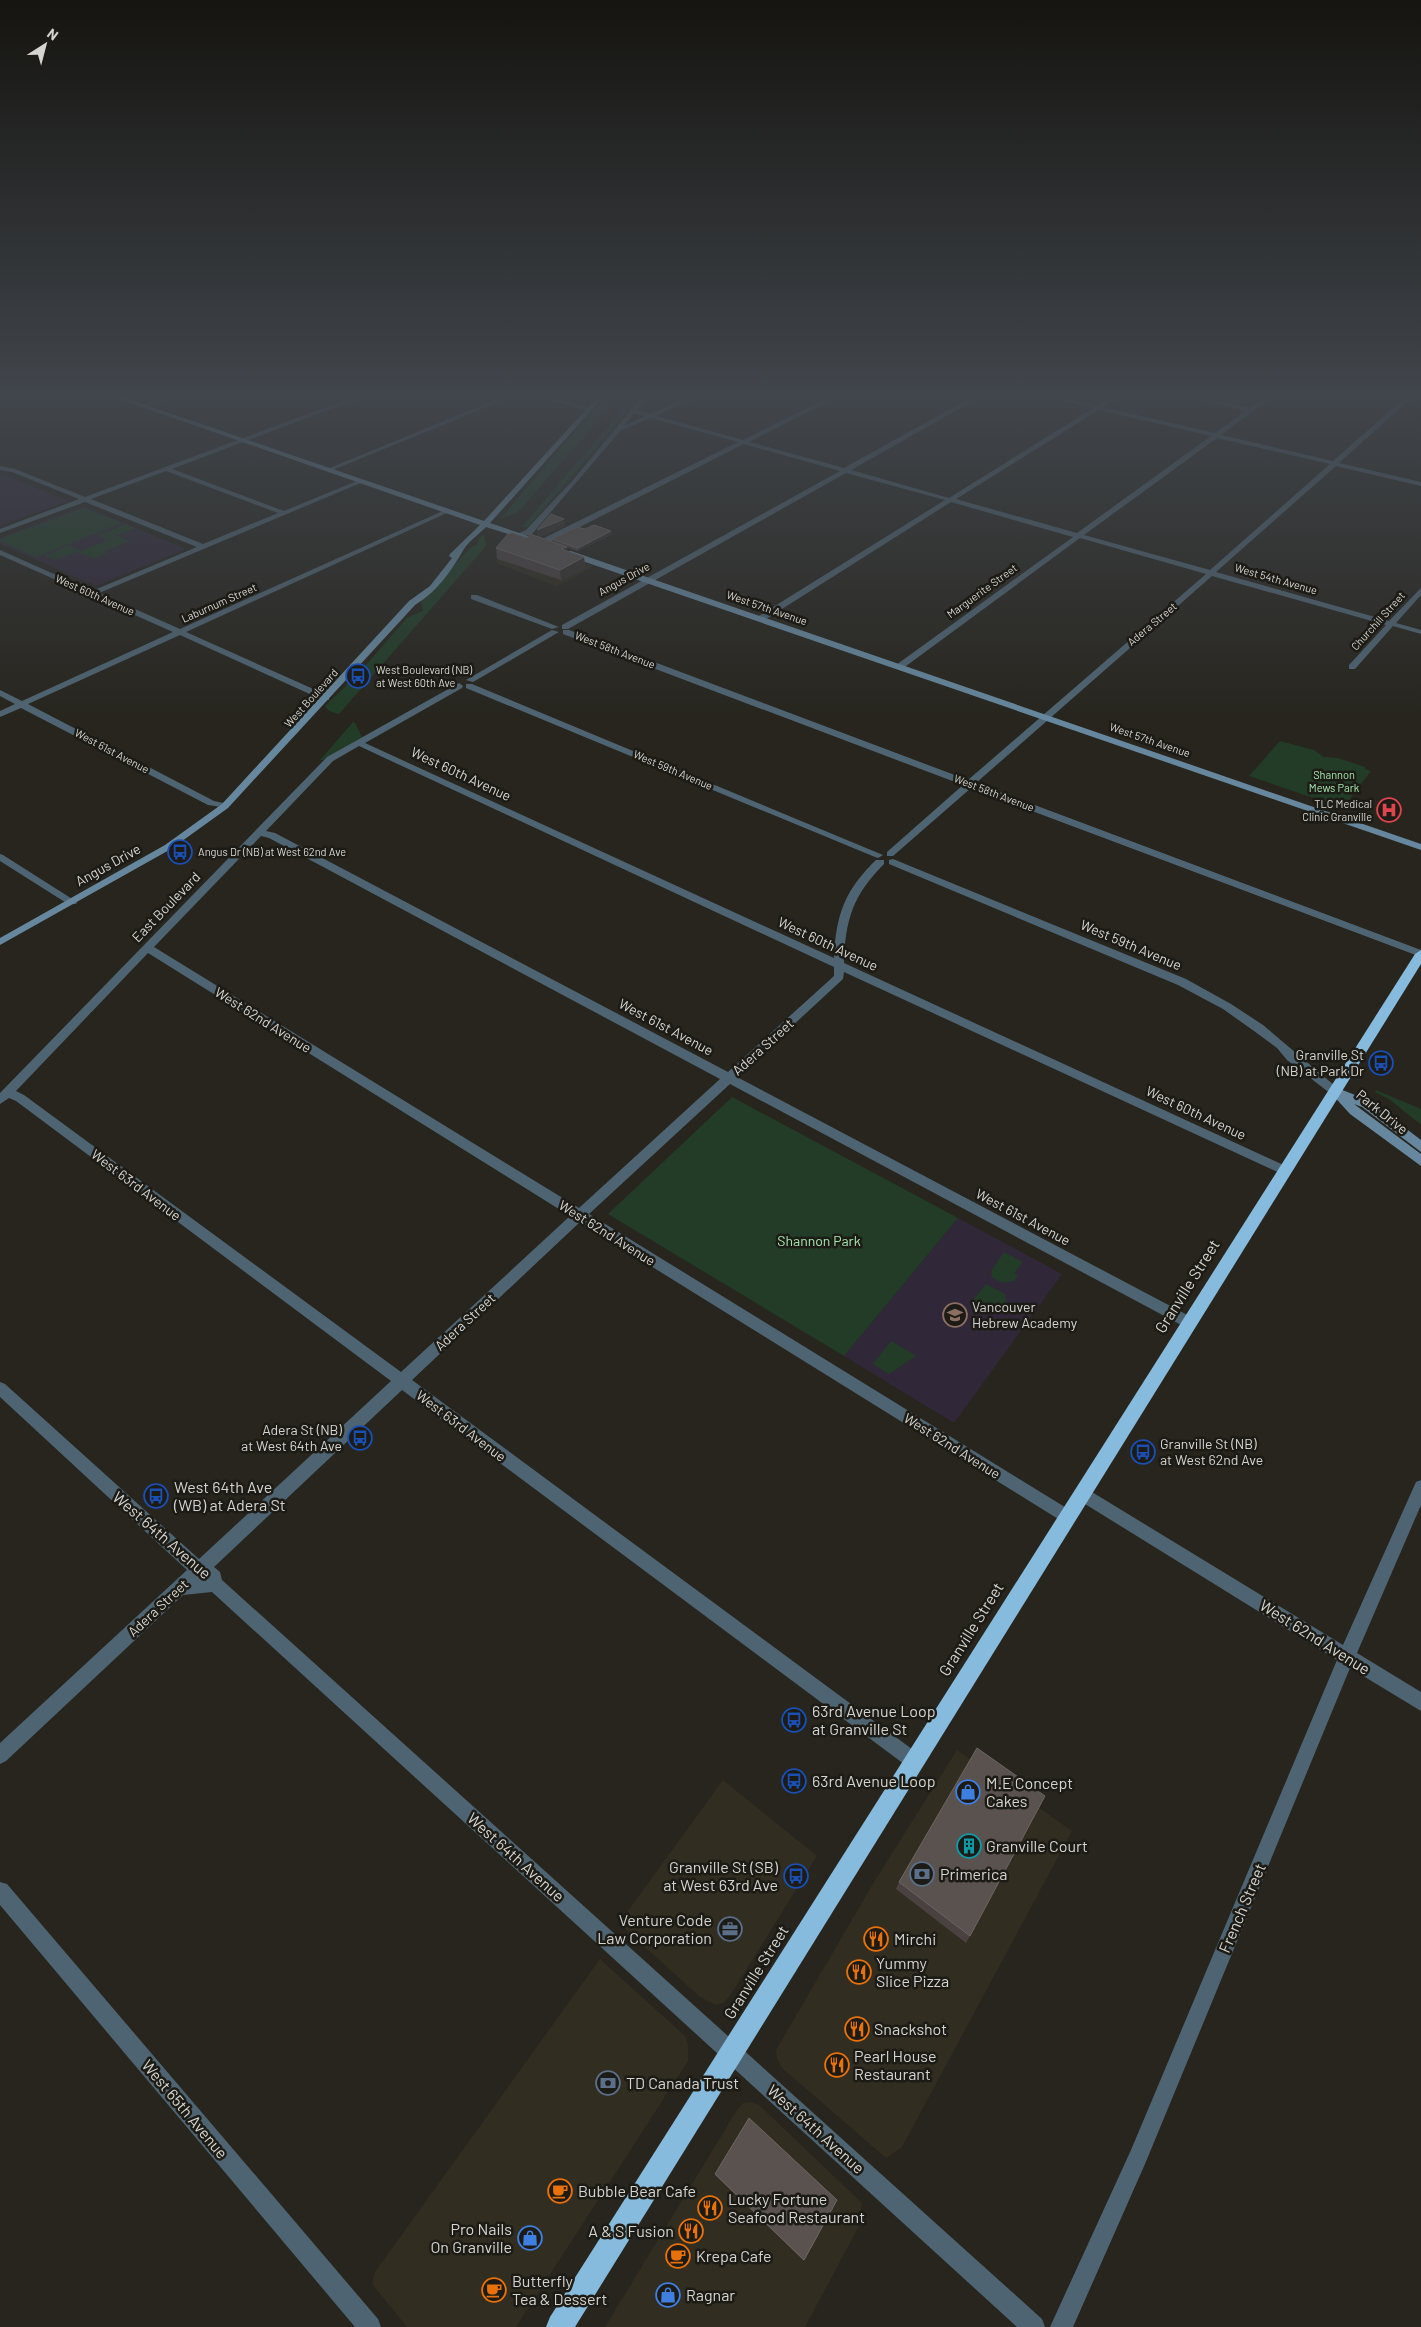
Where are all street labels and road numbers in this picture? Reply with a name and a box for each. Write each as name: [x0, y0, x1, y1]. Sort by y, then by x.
street label: Angus Drive: [596, 559, 652, 598]
street label: Marguerite Street: [944, 561, 1019, 620]
street label: West 54th Avenue: [1233, 561, 1319, 597]
street label: West 60th Avenue: [54, 571, 137, 618]
street label: Laburnum Street: [179, 580, 258, 625]
street label: West 57th Avenue: [725, 588, 809, 627]
street label: Churchill Street: [1348, 589, 1407, 653]
street label: Adera Street: [1124, 599, 1179, 648]
street label: West 58th Avenue: [573, 628, 657, 671]
street label: West Boulevard: [281, 666, 340, 730]
street label: West 57th Avenue: [1108, 720, 1192, 759]
street label: West 61st Avenue: [73, 726, 152, 776]
street label: West 60th Avenue: [408, 743, 514, 804]
street label: West 59th Avenue: [632, 747, 715, 792]
street label: West 58th Avenue: [952, 771, 1036, 814]
street label: Angus Drive: [72, 840, 143, 889]
street label: East Boulevard: [128, 868, 203, 945]
street label: West 60th Avenue: [775, 913, 881, 974]
street label: West 59th Avenue: [1078, 916, 1184, 973]
street label: West 62nd Avenue: [212, 983, 315, 1056]
street label: West 61st Avenue: [616, 995, 716, 1059]
street label: Adera Street: [728, 1015, 797, 1079]
street label: West 60th Avenue: [1143, 1082, 1249, 1143]
street label: Park Drive: [1353, 1086, 1412, 1138]
street label: West 63rd Avenue: [88, 1145, 185, 1224]
street label: West 61st Avenue: [973, 1185, 1073, 1249]
street label: West 62nd Avenue: [556, 1196, 659, 1269]
street label: Granville Street: [1150, 1235, 1223, 1336]
street label: Adera Street: [431, 1289, 498, 1354]
street label: West 63rd Avenue: [413, 1386, 510, 1465]
street label: West 62nd Avenue: [901, 1409, 1004, 1482]
street label: West 64th Avenue: [109, 1487, 215, 1582]
street label: Adera Street: [124, 1575, 191, 1640]
street label: Granville Street: [934, 1578, 1007, 1679]
street label: West 62nd Avenue: [1257, 1595, 1374, 1678]
street label: West 64th Avenue: [464, 1808, 569, 1905]
street label: French Street: [1214, 1860, 1269, 1955]
street label: Granville Street: [719, 1921, 792, 2022]
street label: West 65th Avenue: [138, 2055, 232, 2162]
street label: West 64th Avenue: [764, 2080, 869, 2177]

